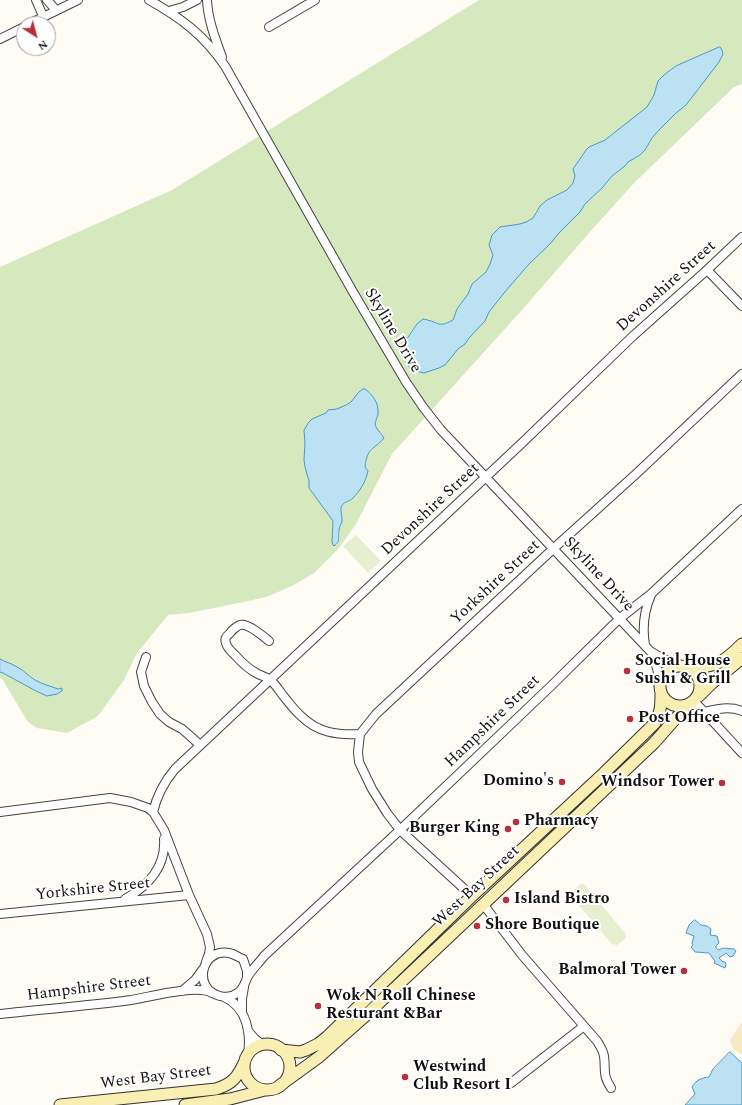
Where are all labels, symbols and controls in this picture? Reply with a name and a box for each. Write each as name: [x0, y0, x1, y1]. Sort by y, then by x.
north arrow: [16, 16, 56, 56]
text: N: [34, 36, 51, 55]
street label: Devonshire Street: [613, 237, 721, 337]
street label: Skyline Drive: [359, 285, 425, 377]
street label: Devonshire Street: [378, 460, 484, 560]
street label: Skyline Drive: [559, 534, 637, 616]
street label: Yorkshire Street: [447, 537, 545, 629]
place label: Social House Sushi & Grill: [635, 652, 731, 690]
marker: Social House Sushi & Grill: [622, 666, 632, 676]
street label: Hampshire Street: [441, 672, 545, 772]
place label: Post Office: [638, 709, 720, 729]
marker: Post Office: [625, 714, 635, 724]
place label: Domino's: [483, 772, 554, 792]
place label: Windsor Tower: [601, 773, 714, 793]
marker: Domino's: [557, 777, 567, 787]
marker: Windsor Tower: [717, 778, 727, 788]
place label: Pharmacy: [524, 812, 598, 832]
marker: Pharmacy: [511, 817, 521, 827]
place label: Burger King: [409, 819, 500, 839]
marker: Burger King: [503, 824, 513, 834]
street label: West Bay Street: [430, 842, 524, 932]
street label: Yorkshire Street: [35, 874, 151, 906]
place label: Island Bistro: [514, 890, 610, 910]
marker: Island Bistro: [501, 895, 511, 905]
place label: Shore Boutique: [485, 916, 599, 936]
marker: Shore Boutique: [472, 921, 482, 931]
place label: Balmoral Tower: [558, 961, 676, 981]
marker: Balmoral Tower: [679, 966, 689, 976]
street label: Hampshire Street: [26, 972, 152, 1006]
place label: Wok N Roll Chinese Resturant &Bar: [326, 987, 476, 1025]
marker: Wok N Roll Chinese Resturant &Bar: [313, 1001, 323, 1011]
place label: Westwind Club Resort I: [413, 1058, 511, 1096]
street label: West Bay Street: [100, 1062, 212, 1094]
marker: Westwind Club Resort I: [400, 1072, 410, 1082]

